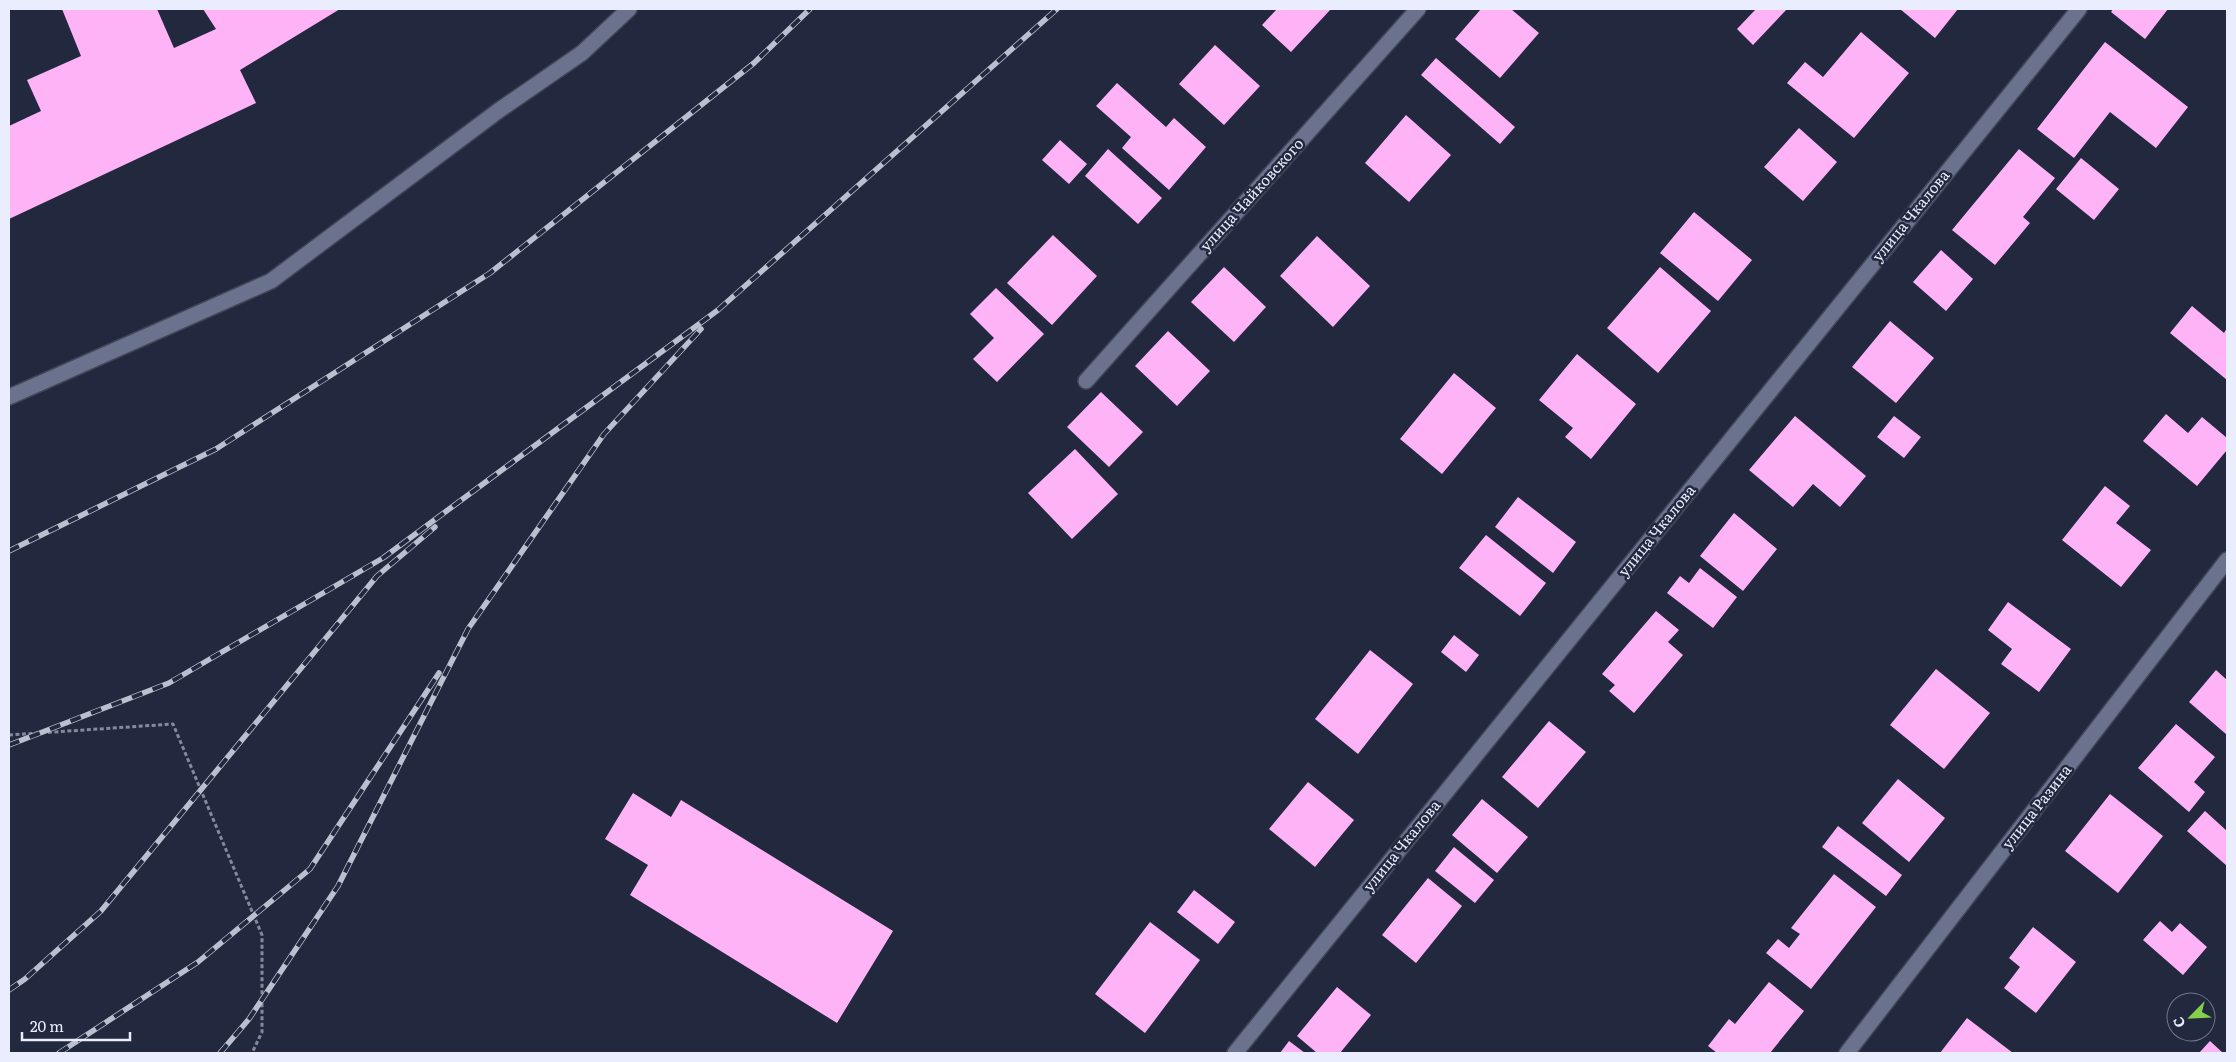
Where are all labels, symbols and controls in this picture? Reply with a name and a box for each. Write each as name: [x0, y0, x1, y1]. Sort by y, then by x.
street label: улица Чайковского: [1194, 132, 1308, 256]
street label: улица Чкалова: [1866, 163, 1955, 266]
street label: улица Чкалова: [1612, 478, 1701, 581]
street label: улица Разина: [1995, 758, 2077, 853]
street label: улица Чкалова: [1357, 793, 1446, 896]
north arrow: [2166, 992, 2216, 1042]
scale bar: [22, 1010, 130, 1042]
text: 20 m: [30, 1014, 64, 1037]
text: С: [2167, 1014, 2189, 1031]

